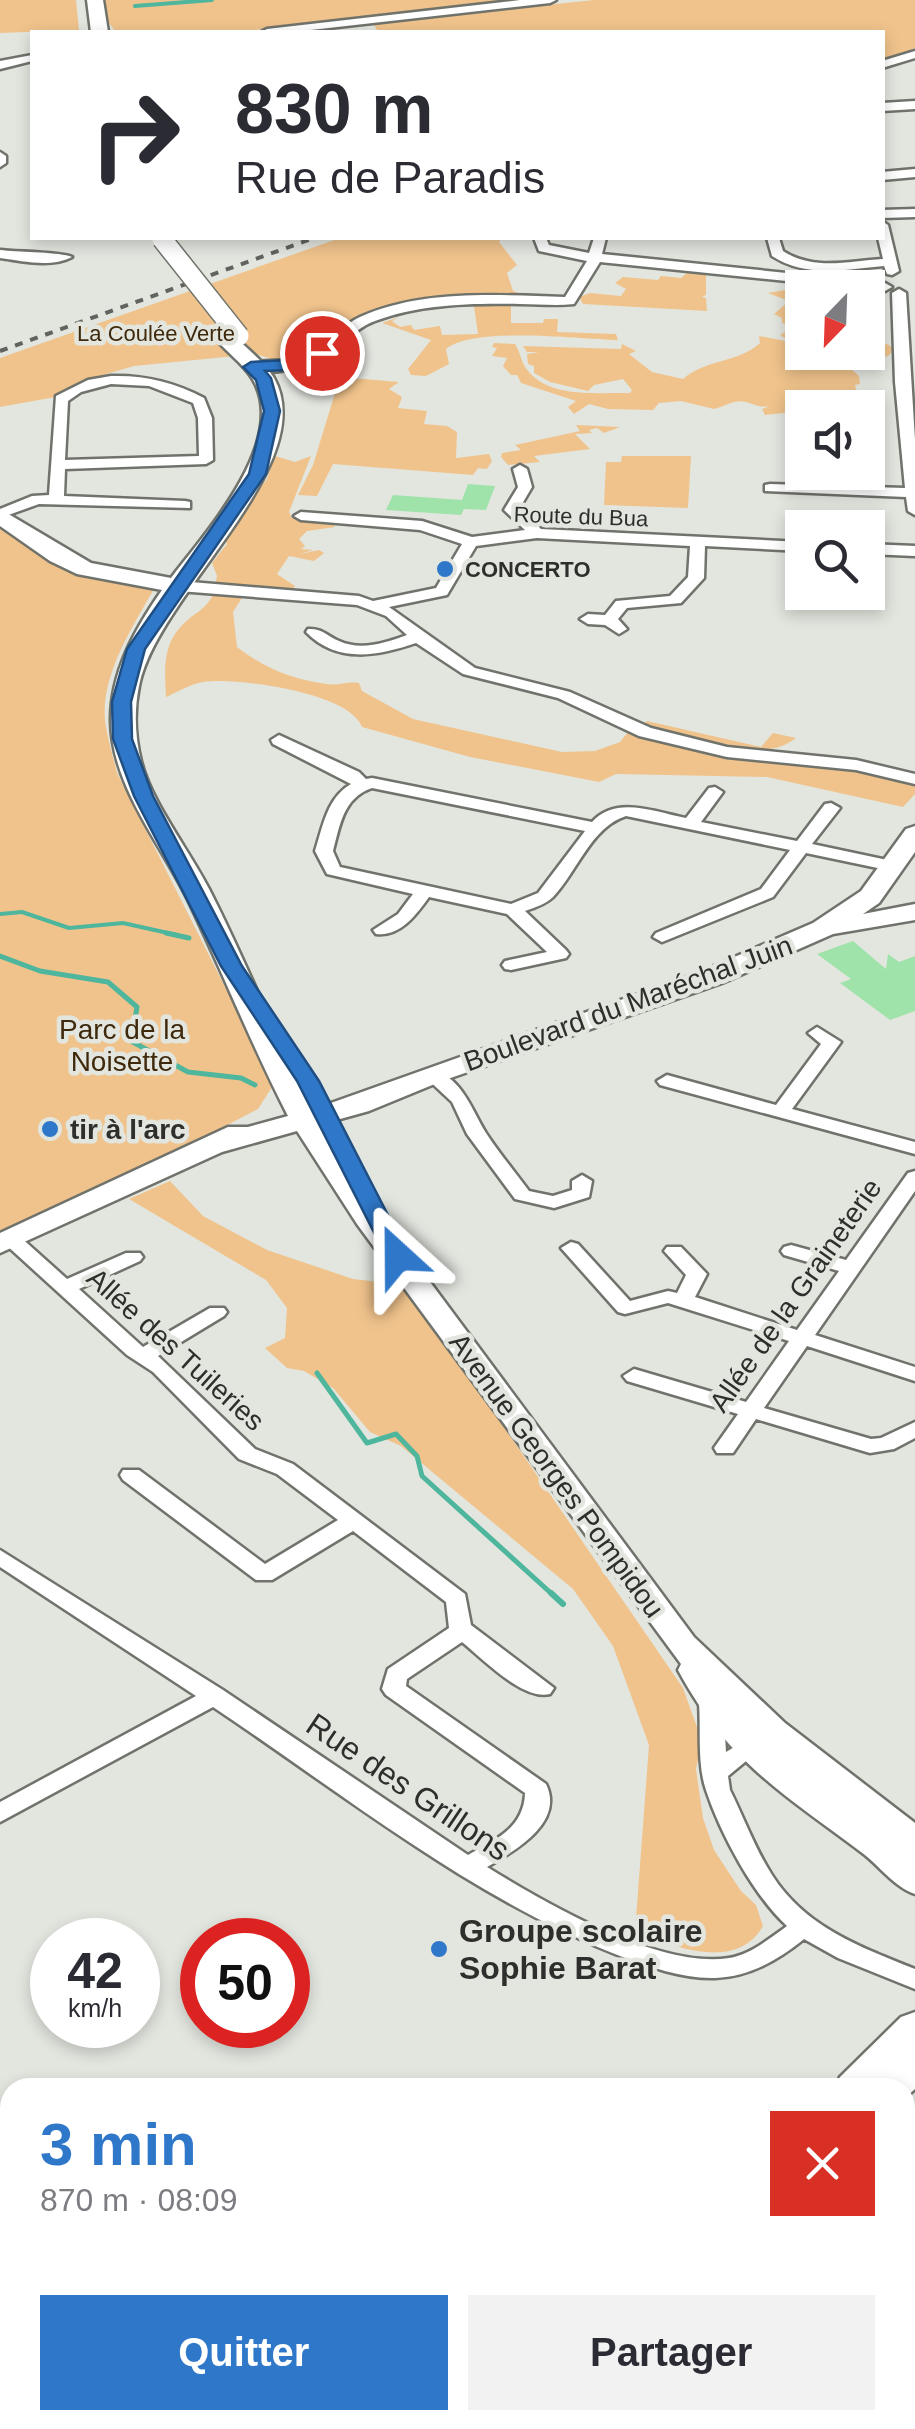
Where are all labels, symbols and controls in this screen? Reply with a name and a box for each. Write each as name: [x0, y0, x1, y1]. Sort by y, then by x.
icon: right: [70, 70, 200, 200]
text: 830 m: [235, 70, 433, 148]
text: Rue de Paradis: [235, 152, 545, 203]
north arrow: [785, 270, 885, 370]
map controls: [785, 270, 885, 610]
pin: [280, 311, 365, 396]
park label: La Coulée Verte: [77, 321, 235, 346]
icon: arrive: [295, 326, 350, 381]
button: sound: [785, 390, 885, 490]
street label: Route du Bua: [513, 502, 649, 531]
button: search: [785, 510, 885, 610]
place label: CONCERTO: [465, 557, 591, 582]
marker: CONCERTO: [434, 558, 456, 580]
street label: Boulevard du Maréchal Juin: [460, 930, 797, 1077]
park label: Parc de la Noisette: [59, 1014, 185, 1077]
place label: tir à l'arc: [70, 1114, 186, 1145]
marker: tir à l'arc: [39, 1118, 61, 1140]
street label: Allée de la Graineterie: [703, 1173, 888, 1418]
position arrow: [346, 1204, 450, 1308]
street label: Allée des Tuileries: [81, 1262, 270, 1437]
street label: Avenue Georges Pompidou: [443, 1327, 670, 1623]
street label: Rue des Grillons: [300, 1706, 516, 1868]
place label: Groupe scolaire Sophie Barat: [459, 1913, 703, 1986]
speed limit sign: 50: [180, 1918, 310, 2048]
marker: Groupe scolaire Sophie Barat: [428, 1938, 450, 1960]
text: 42: [67, 1943, 123, 1999]
text: km/h: [68, 1994, 122, 2022]
text: 3 min: [40, 2111, 197, 2178]
button: close: [770, 2111, 875, 2216]
text: 870 m · 08:09: [40, 2182, 237, 2218]
button: Quitter: [40, 2295, 448, 2410]
button: Partager: [468, 2295, 875, 2410]

